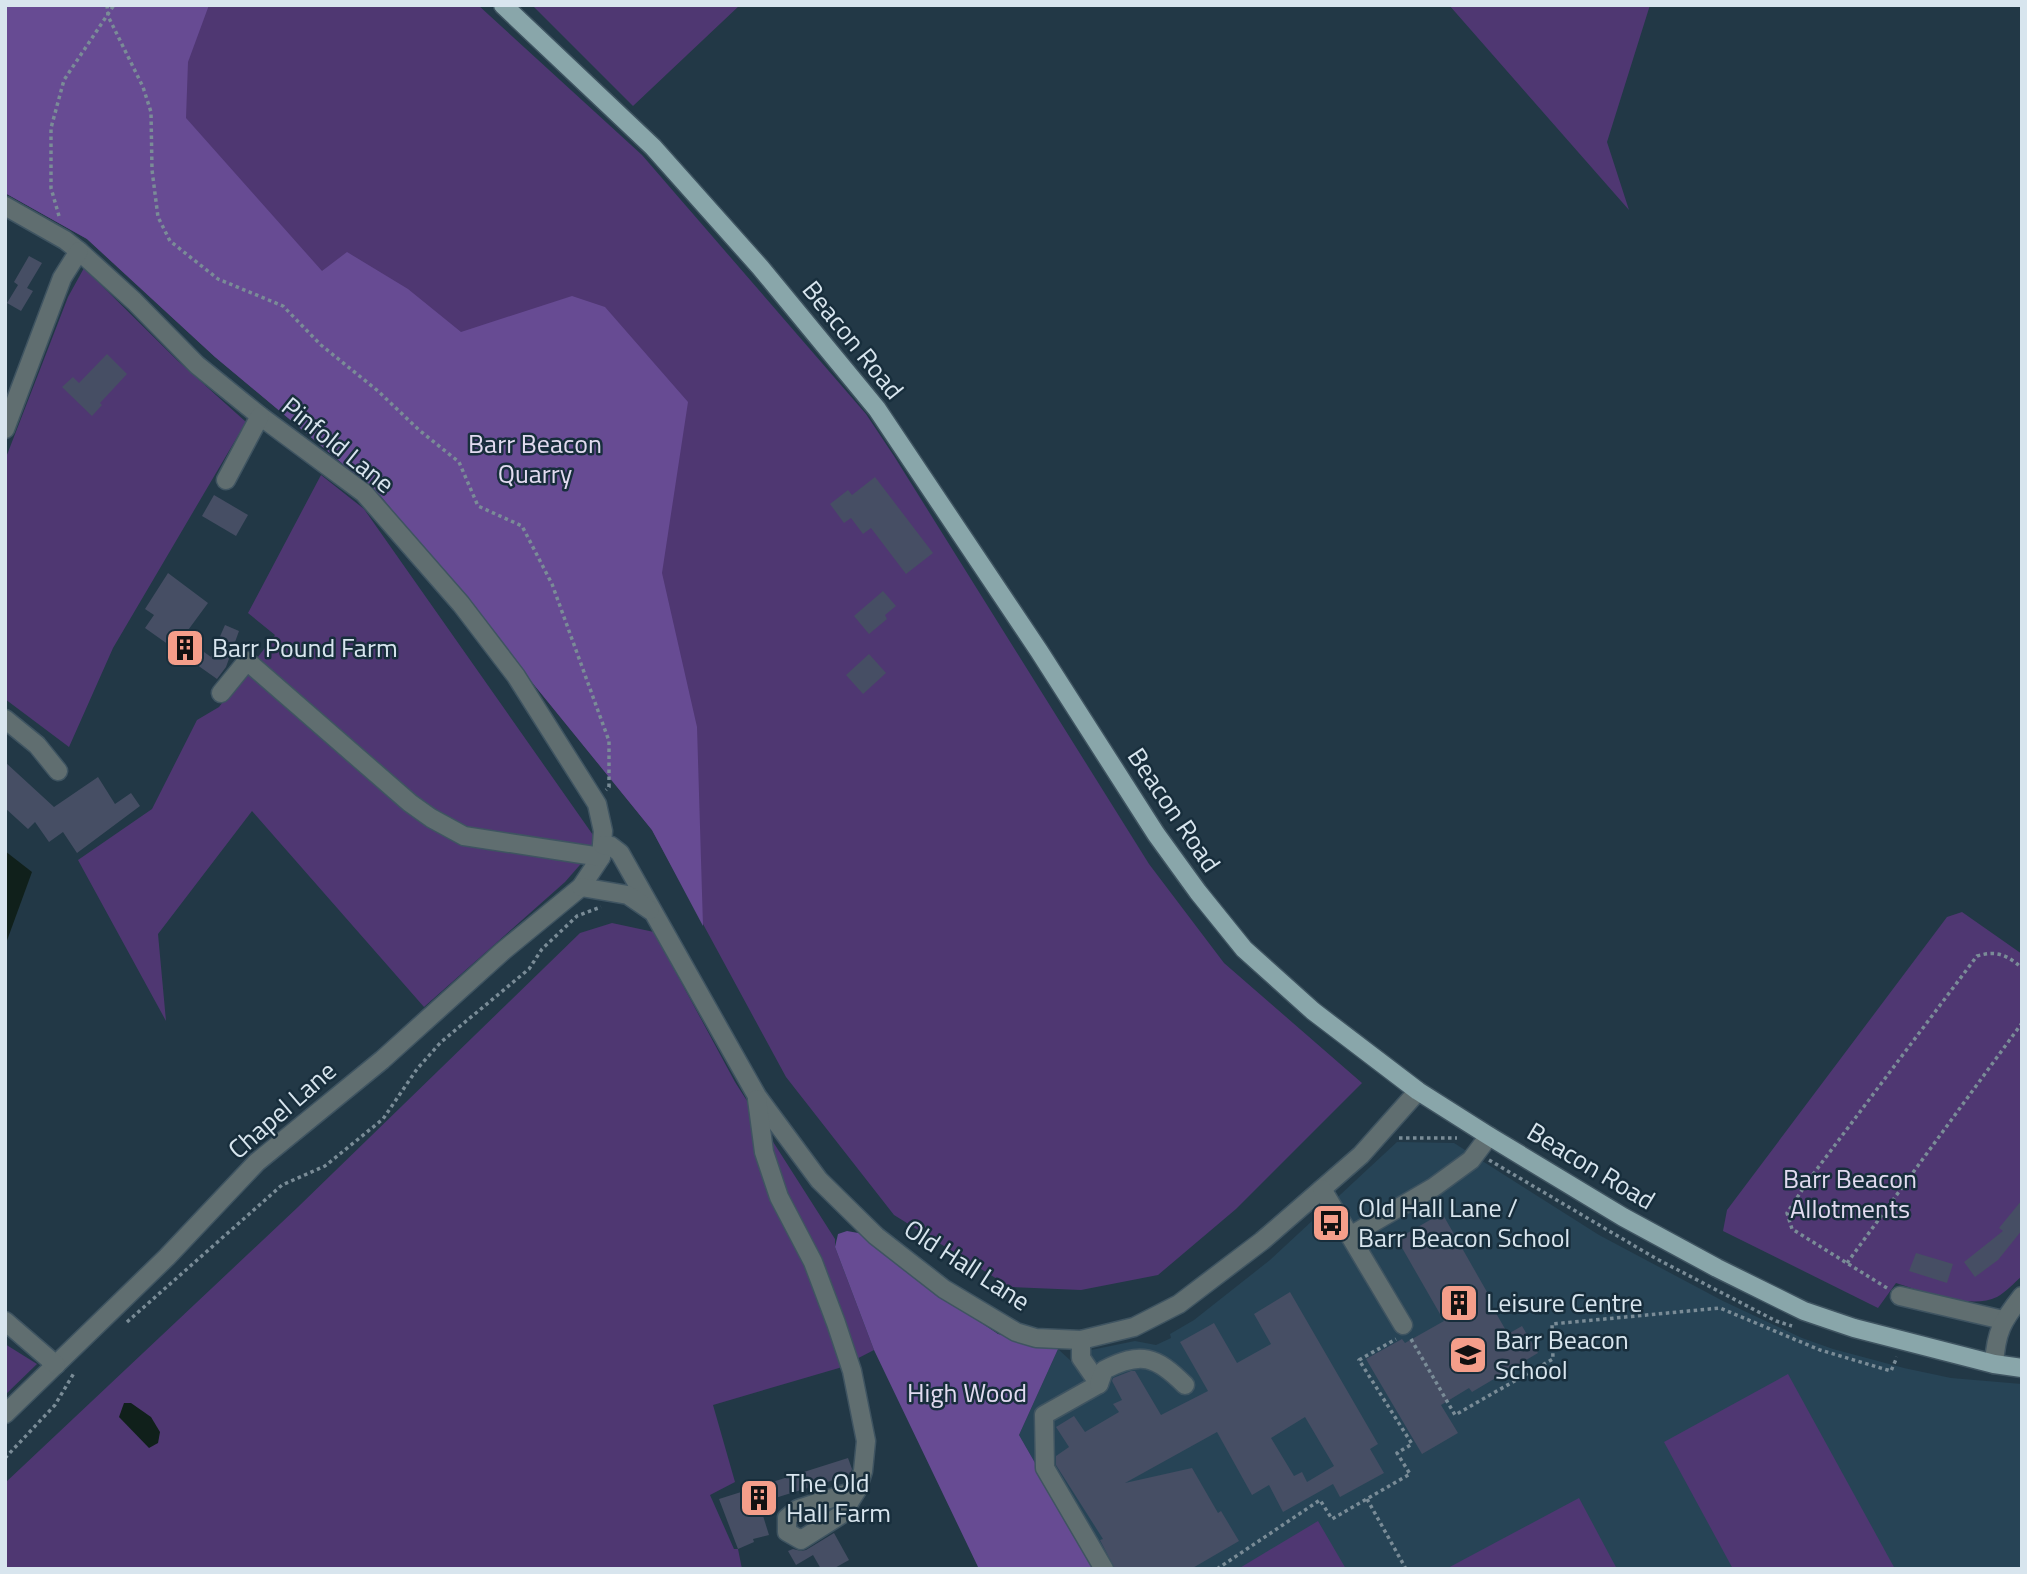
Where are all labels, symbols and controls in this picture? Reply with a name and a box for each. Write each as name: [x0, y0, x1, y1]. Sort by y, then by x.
street label: Beacon Road: [793, 272, 914, 408]
street label: Pinfold Lane: [273, 387, 403, 502]
park label: Barr Beacon Quarry: [468, 424, 602, 493]
building icon: Barr Pound Farm: [164, 627, 206, 669]
place label: Barr Pound Farm: [212, 628, 398, 667]
street label: Beacon Road: [1118, 740, 1231, 880]
street label: Chapel Lane: [219, 1052, 344, 1168]
street label: Beacon Road: [1520, 1112, 1663, 1219]
park label: Barr Beacon Allotments: [1783, 1159, 1917, 1228]
place label: Old Hall Lane / Barr Beacon School: [1358, 1188, 1570, 1257]
bus stop icon: Old Hall Lane / Barr Beacon School: [1310, 1202, 1352, 1244]
street label: Old Hall Lane: [896, 1209, 1038, 1320]
building icon: Leisure Centre: [1438, 1282, 1480, 1324]
place label: Leisure Centre: [1486, 1283, 1643, 1322]
place label: Barr Beacon School: [1495, 1320, 1629, 1389]
school or university icon: Barr Beacon School: [1447, 1334, 1489, 1376]
park label: High Wood: [907, 1373, 1027, 1412]
place label: The Old Hall Farm: [786, 1463, 891, 1532]
building icon: The Old Hall Farm: [738, 1477, 780, 1519]

